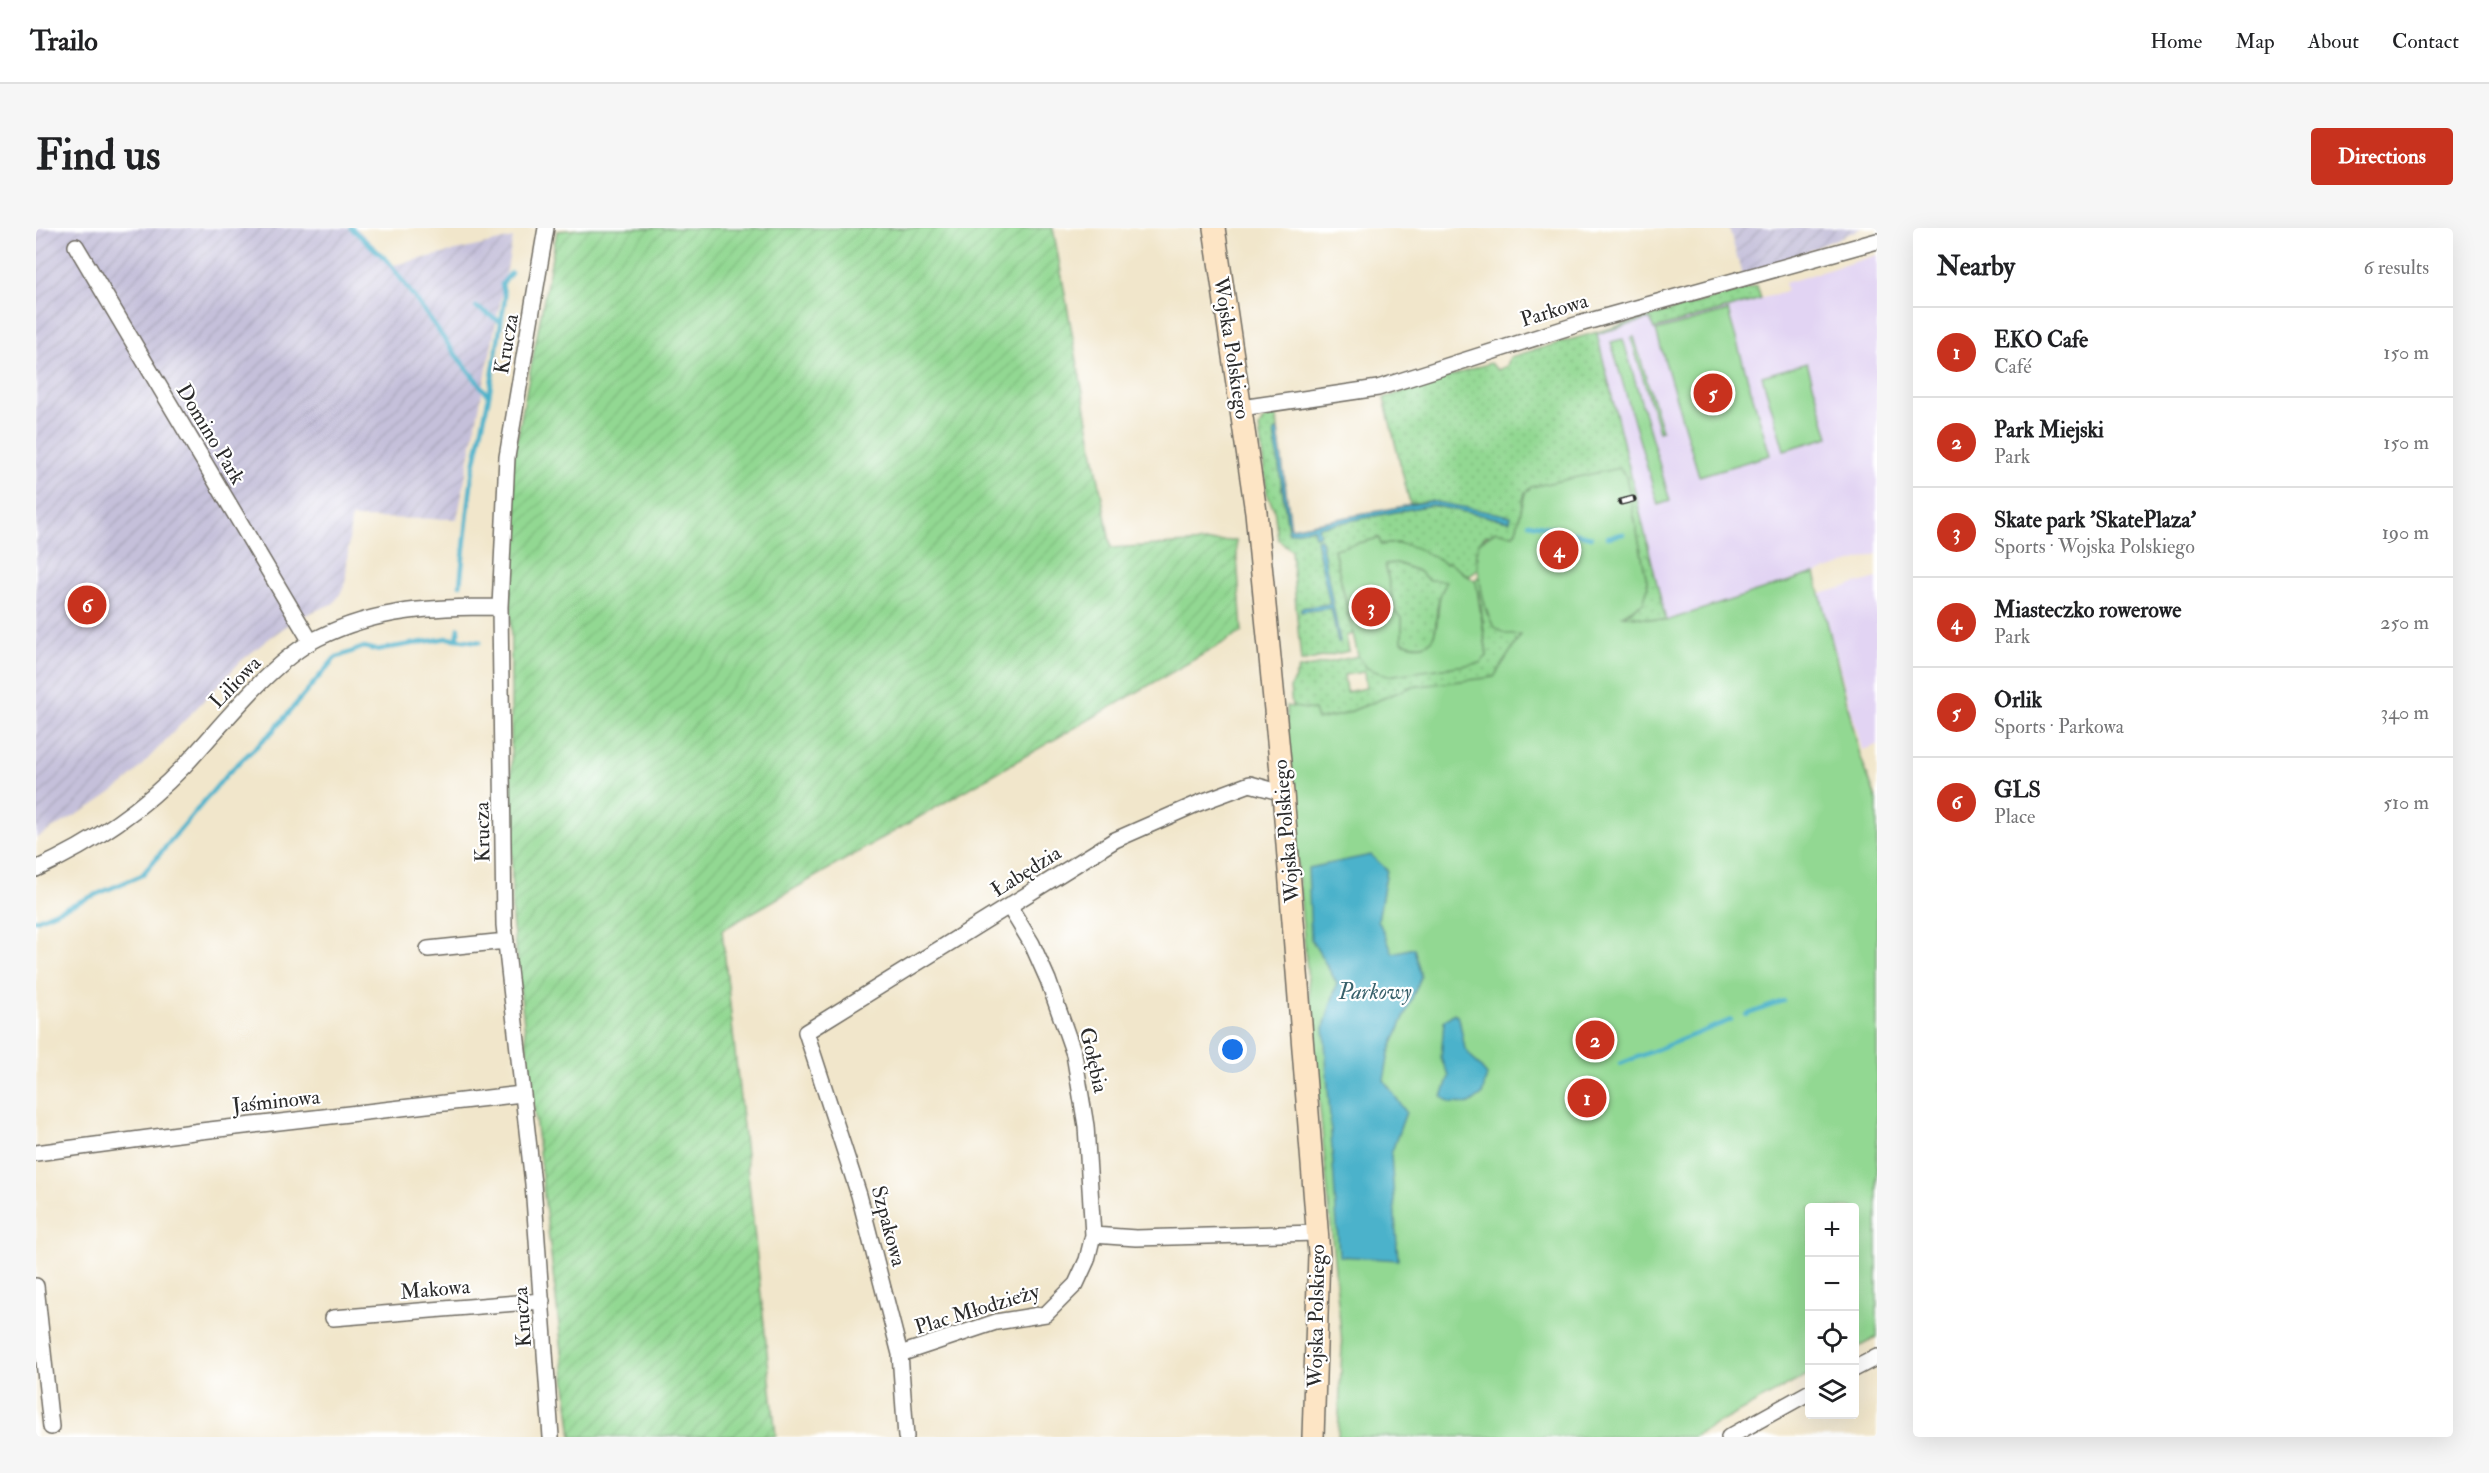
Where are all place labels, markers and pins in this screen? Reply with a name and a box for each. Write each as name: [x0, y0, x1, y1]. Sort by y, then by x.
pin: 5: [1694, 370, 1732, 416]
pin: 4: [1540, 528, 1579, 572]
pin: 6: [68, 582, 106, 628]
pin: 3: [1352, 584, 1390, 629]
pin: 2: [1576, 1018, 1614, 1062]
pin: 1: [1568, 1076, 1606, 1120]

